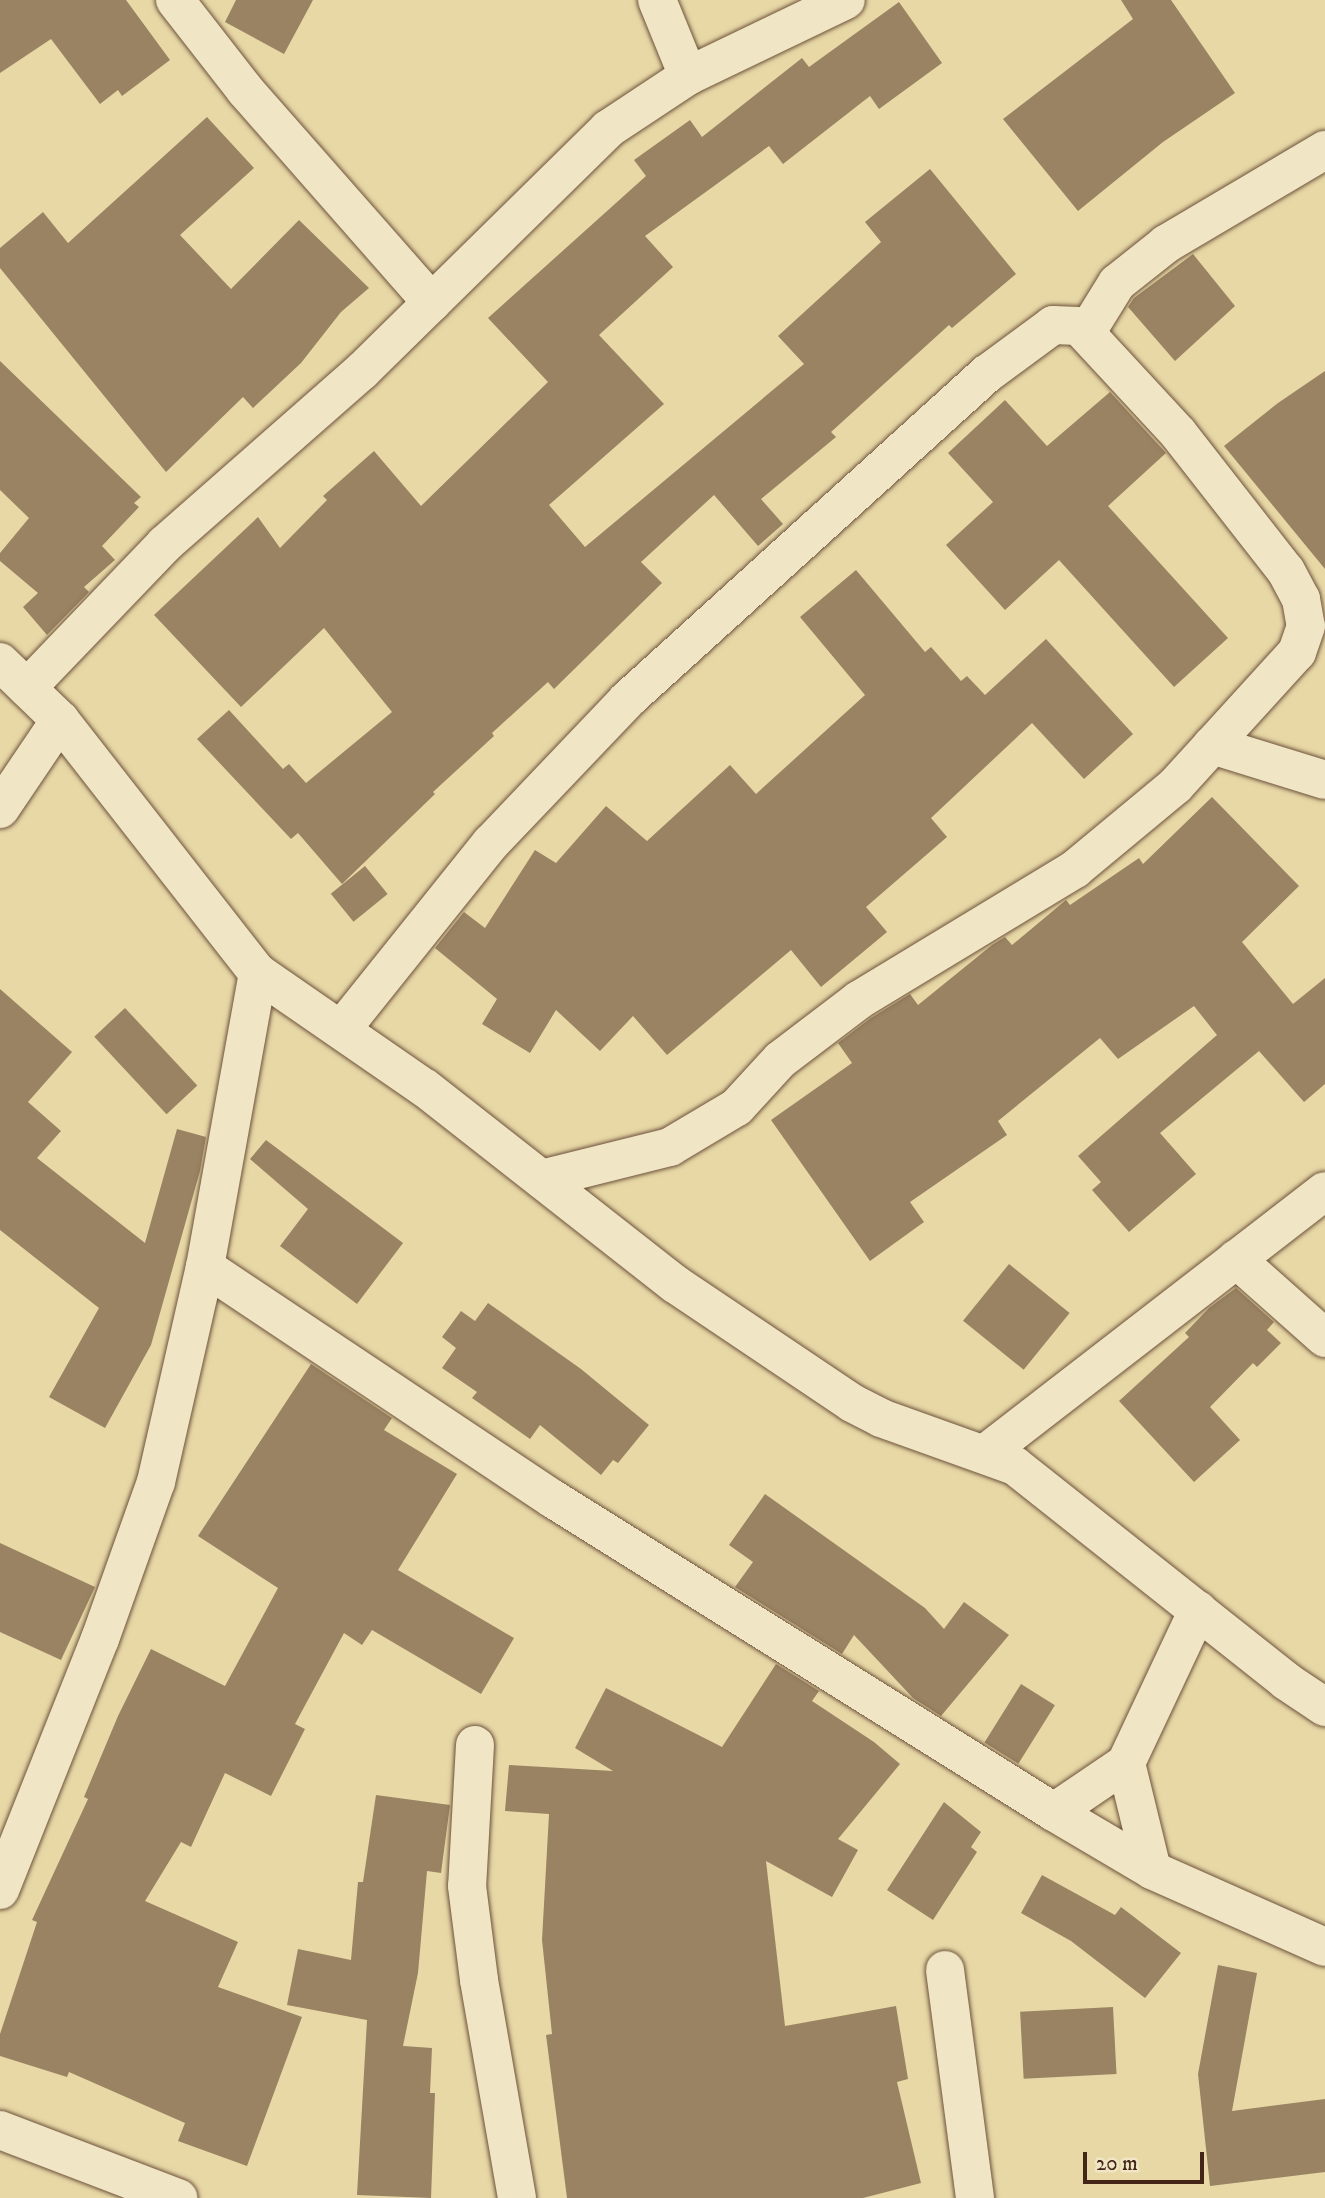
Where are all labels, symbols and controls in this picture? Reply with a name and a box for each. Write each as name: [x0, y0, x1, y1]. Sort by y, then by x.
scale bar: [1087, 2138, 1208, 2182]
text: 20 m: [1096, 2151, 1138, 2177]

